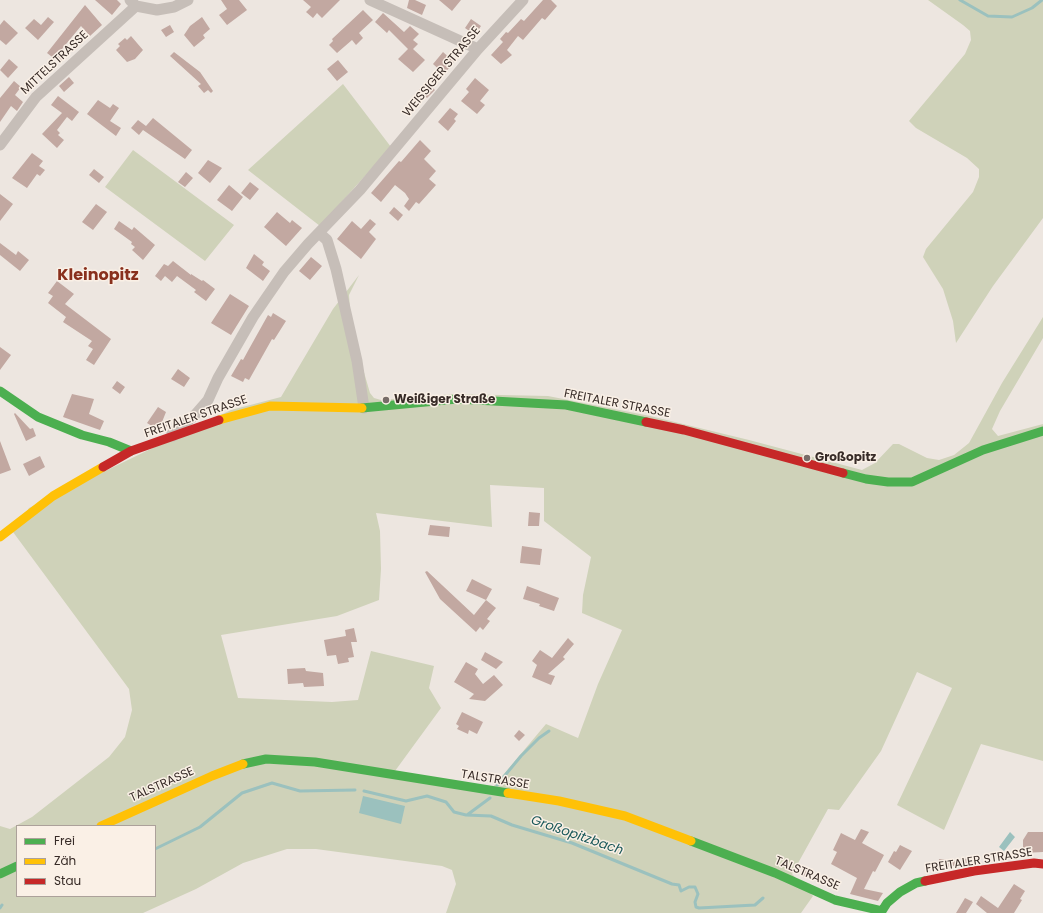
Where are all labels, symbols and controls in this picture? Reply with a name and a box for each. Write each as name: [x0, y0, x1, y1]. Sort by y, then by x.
street label: WEISSIGER STRASSE: [400, 24, 484, 120]
street label: MITTELSTRASSE: [18, 28, 92, 98]
district label: Kleinopitz: [57, 266, 139, 286]
street label: FREITALER STRASSE: [563, 387, 671, 421]
street label: FREITALER STRASSE: [143, 393, 249, 441]
place label: Weißiger Straße: [394, 393, 495, 407]
marker: Weißiger Straße: [381, 395, 391, 405]
place label: Großopitz: [815, 451, 876, 465]
marker: Großopitz: [802, 453, 812, 463]
street label: TALSTRASSE: [128, 764, 196, 806]
street label: TALSTRASSE: [460, 767, 530, 793]
water label: Großopitzbach: [529, 813, 625, 859]
legend: [16, 825, 156, 897]
text: Frei: [54, 832, 75, 849]
street label: FREITALER STRASSE: [925, 845, 1033, 877]
text: Zäh: [54, 852, 76, 869]
street label: TALSTRASSE: [772, 854, 842, 894]
text: Stau: [54, 872, 81, 889]

